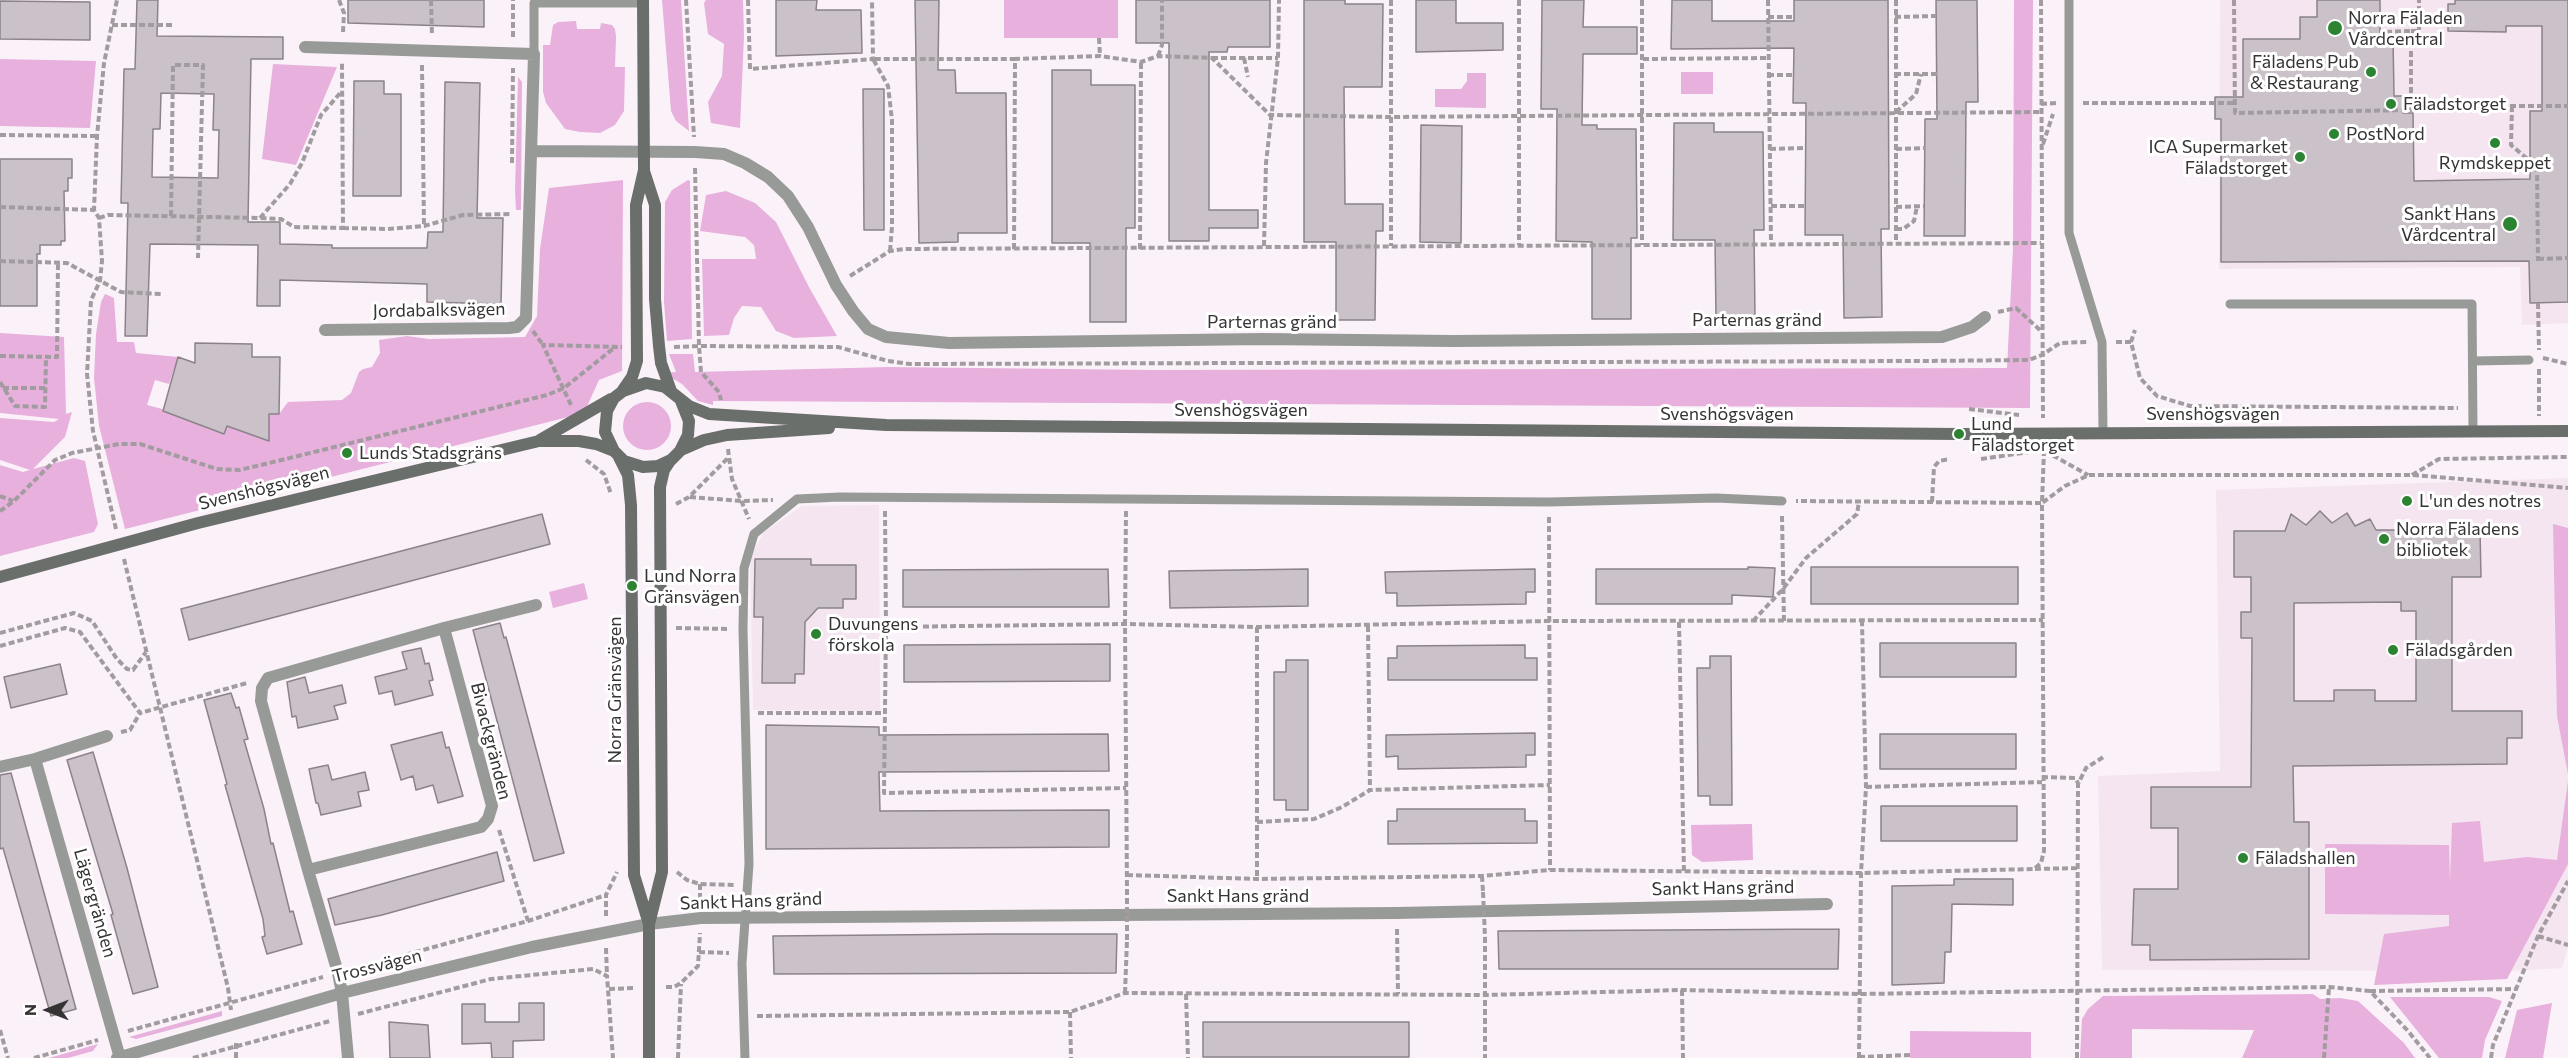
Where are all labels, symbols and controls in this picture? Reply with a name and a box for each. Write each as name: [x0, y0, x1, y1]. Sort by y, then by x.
place label: Norra Fäladen Vårdcentral: [2348, 7, 2463, 50]
marker: Norra Fäladen Vårdcentral: [2326, 19, 2344, 37]
place label: Fäladens Pub & Restaurang: [2250, 51, 2359, 94]
marker: Fäladens Pub & Restaurang: [2364, 65, 2378, 79]
place label: Fäladstorget: [2403, 93, 2506, 115]
marker: Fäladstorget: [2384, 97, 2398, 111]
place label: PostNord: [2346, 123, 2425, 145]
marker: PostNord: [2327, 127, 2341, 141]
place label: ICA Supermarket Fäladstorget: [2148, 136, 2288, 178]
marker: Rymdskeppet: [2488, 136, 2502, 150]
marker: ICA Supermarket Fäladstorget: [2293, 150, 2307, 164]
place label: Rymdskeppet: [2439, 152, 2551, 174]
place label: Sankt Hans Vårdcentral: [2401, 203, 2496, 246]
marker: Sankt Hans Vårdcentral: [2501, 215, 2519, 233]
street label: Jordabalksvägen: [372, 298, 506, 322]
street label: Parternas gränd: [1692, 309, 1822, 331]
street label: Parternas gränd: [1207, 311, 1337, 333]
street label: Svenshögsvägen: [1174, 399, 1308, 421]
street label: Svenshögsvägen: [1660, 403, 1794, 425]
street label: Svenshögsvägen: [2146, 403, 2280, 425]
place label: Lund Fäladstorget: [1971, 413, 2074, 456]
marker: Lund Fäladstorget: [1952, 427, 1966, 441]
place label: Lunds Stadsgräns: [359, 442, 502, 464]
marker: Lunds Stadsgräns: [340, 446, 354, 460]
street label: Svenshögsvägen: [197, 461, 331, 515]
place label: L'un des notres: [2419, 490, 2541, 512]
marker: L'un des notres: [2400, 494, 2414, 508]
place label: Norra Fäladens bibliotek: [2396, 518, 2519, 560]
marker: Norra Fäladens bibliotek: [2377, 532, 2391, 546]
place label: Lund Norra Gränsvägen: [644, 565, 740, 608]
marker: Lund Norra Gränsvägen: [625, 579, 639, 593]
place label: Duvungens förskola: [828, 613, 918, 656]
street label: Norra Gränsvägen: [604, 616, 626, 764]
marker: Duvungens förskola: [809, 627, 823, 641]
place label: Fäladsgården: [2405, 639, 2513, 661]
marker: Fäladsgården: [2386, 643, 2400, 657]
street label: Bivackgränden: [466, 680, 516, 802]
street label: Lägergränden: [69, 846, 121, 960]
place label: Fäladshallen: [2255, 847, 2356, 869]
marker: Fäladshallen: [2236, 851, 2250, 865]
street label: Sankt Hans gränd: [1652, 876, 1794, 900]
street label: Sankt Hans gränd: [1167, 885, 1309, 907]
street label: Sankt Hans gränd: [679, 888, 823, 914]
street label: Trossvägen: [330, 944, 424, 988]
north arrow: [18, 980, 78, 1040]
text: N: [20, 1004, 39, 1016]

